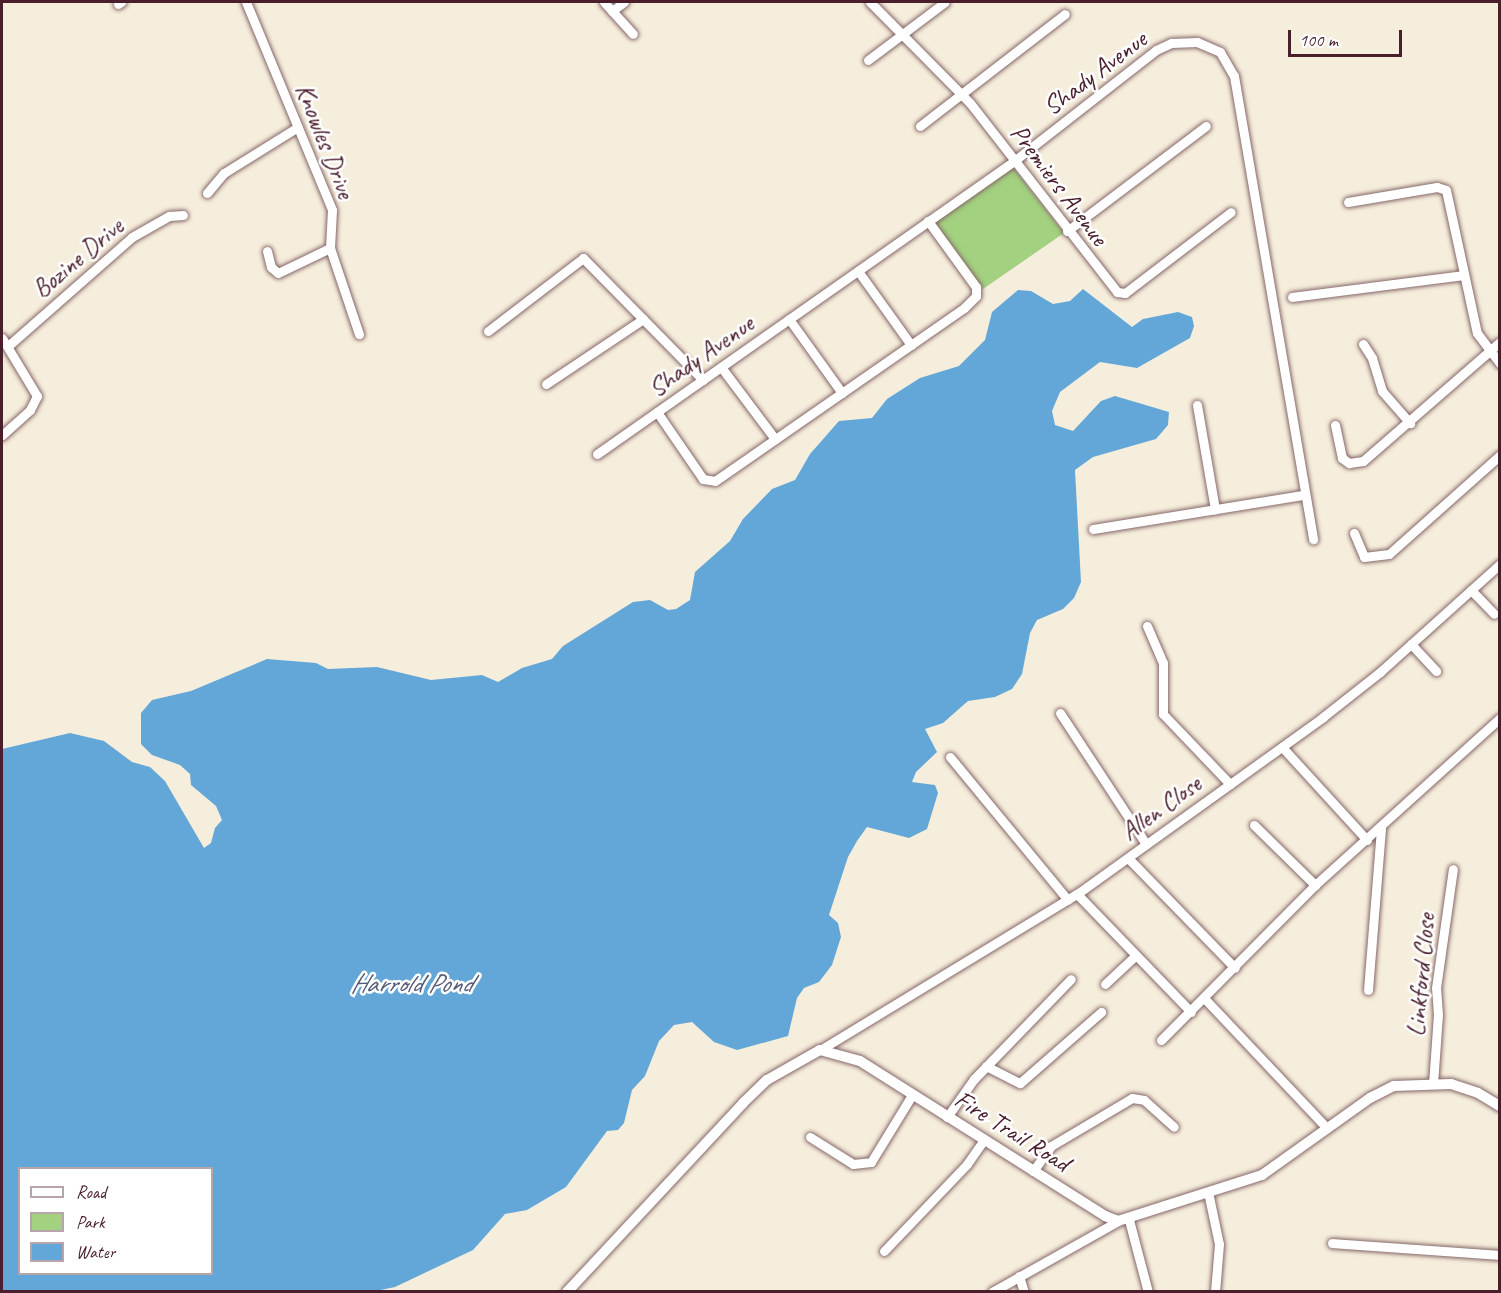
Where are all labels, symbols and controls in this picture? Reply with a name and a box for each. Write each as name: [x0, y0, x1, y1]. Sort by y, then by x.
scale bar: [1291, 18, 1405, 56]
street label: Shady Avenue: [1037, 24, 1153, 122]
text: 100 m: [1299, 29, 1338, 51]
street label: Knowles Drive: [289, 79, 361, 203]
street label: Premiers Avenue: [1003, 118, 1115, 252]
street label: Bozine Drive: [26, 211, 130, 305]
street label: Shady Avenue: [642, 308, 760, 404]
street label: Allen Close: [1115, 768, 1207, 848]
street label: Linkford Close: [1400, 912, 1442, 1038]
water label: Harrold Pond: [350, 968, 472, 1000]
street label: Fire Trail Road: [948, 1083, 1076, 1179]
legend: [18, 1167, 213, 1275]
text: Road: [76, 1181, 106, 1203]
text: Park: [76, 1211, 105, 1233]
text: Water: [76, 1241, 115, 1263]

